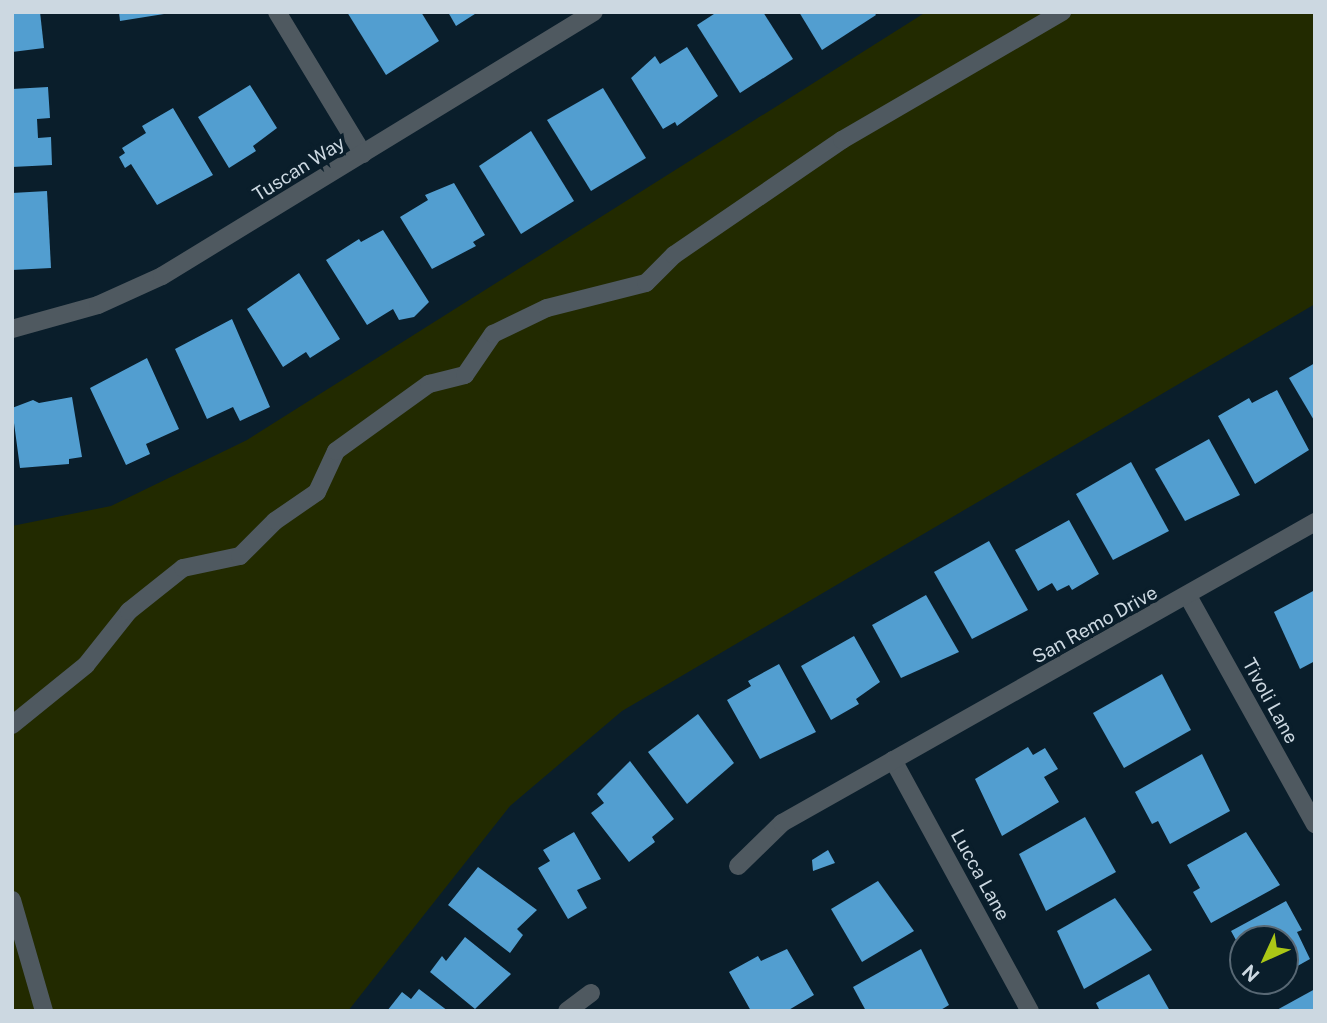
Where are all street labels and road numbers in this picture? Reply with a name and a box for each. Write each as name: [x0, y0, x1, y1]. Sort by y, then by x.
street label: Tuscan Way: [249, 132, 349, 206]
street label: San Remo Drive: [1029, 581, 1161, 669]
street label: Tivoli Lane: [1237, 654, 1303, 748]
street label: Lucca Lane: [946, 826, 1014, 924]

